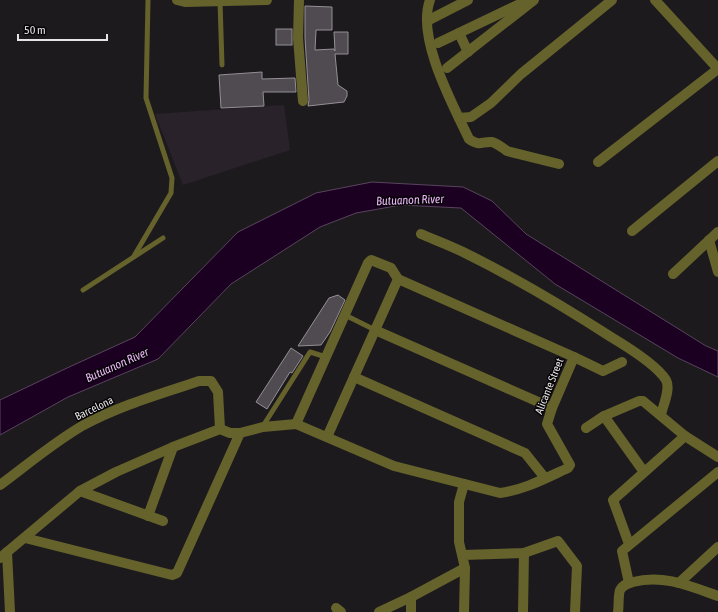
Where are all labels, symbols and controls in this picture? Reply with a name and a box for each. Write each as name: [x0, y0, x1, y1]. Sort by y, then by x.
scale bar: [18, 16, 107, 42]
text: 50 m: [24, 23, 46, 37]
water label: Butuanon River: [376, 192, 445, 208]
water label: Butuanon River: [83, 345, 151, 385]
street label: Alicante Street: [532, 356, 566, 416]
street label: Barcelona: [73, 394, 115, 422]

